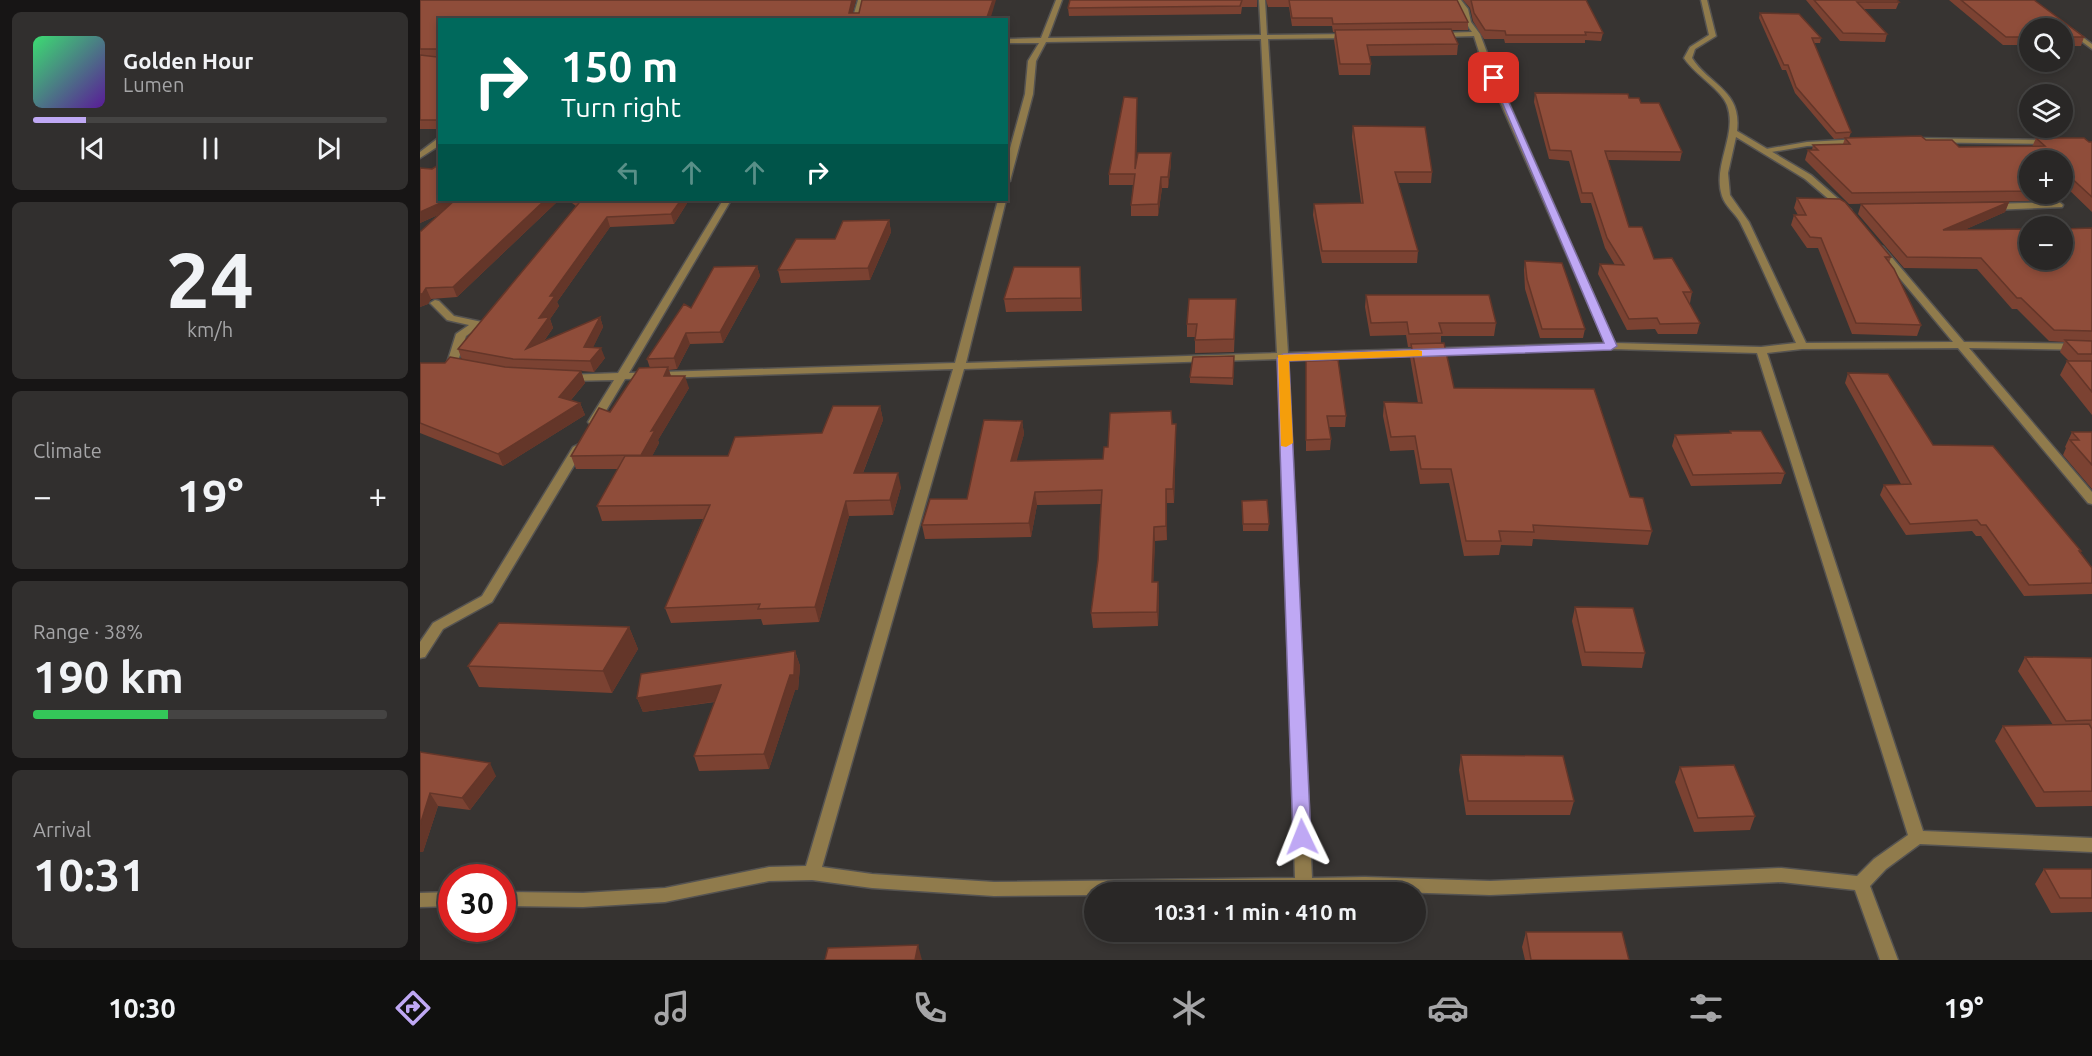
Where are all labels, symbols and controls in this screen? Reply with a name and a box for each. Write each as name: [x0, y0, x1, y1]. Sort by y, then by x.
map controls: [2019, 18, 2073, 270]
button: search: [2019, 18, 2073, 72]
icon: right: [462, 42, 540, 120]
text: 150 m: [561, 43, 678, 90]
text: Golden Hour: [123, 48, 253, 73]
pin: [1468, 52, 1519, 103]
icon: arrive: [1477, 61, 1510, 94]
text: Lumen: [123, 73, 184, 96]
button: layers: [2019, 84, 2073, 138]
text: Turn right: [561, 92, 681, 122]
icon: previous: [76, 132, 109, 165]
icon: pause: [194, 132, 227, 165]
icon: next: [312, 132, 345, 165]
button: +: [2019, 150, 2073, 204]
icon: left: [612, 156, 645, 189]
icon: ahead: [675, 156, 708, 189]
icon: ahead: [738, 156, 771, 189]
icon: right: [801, 156, 834, 189]
button: −: [2019, 216, 2073, 270]
text: 24: [166, 235, 254, 323]
text: km/h: [187, 318, 233, 341]
text: Climate: [33, 439, 102, 462]
text: 19°: [177, 470, 243, 521]
text: −: [33, 477, 52, 514]
text: +: [368, 477, 387, 514]
text: Range · 38%: [33, 620, 143, 643]
text: 190 km: [33, 651, 184, 702]
position arrow: [1270, 805, 1334, 869]
text: Arrival: [33, 818, 91, 841]
text: 10:31: [33, 849, 146, 900]
speed limit sign: 30: [438, 864, 516, 942]
text: 10:31 · 1 min · 410 m: [1153, 899, 1357, 924]
icon: directions: [392, 987, 434, 1029]
icon: music: [651, 987, 693, 1029]
icon: phone: [909, 987, 951, 1029]
icon: climate: [1168, 987, 1210, 1029]
icon: car: [1427, 987, 1469, 1029]
icon: filters: [1685, 987, 1727, 1029]
text: 10:30: [108, 993, 176, 1023]
text: 19°: [1944, 993, 1984, 1023]

